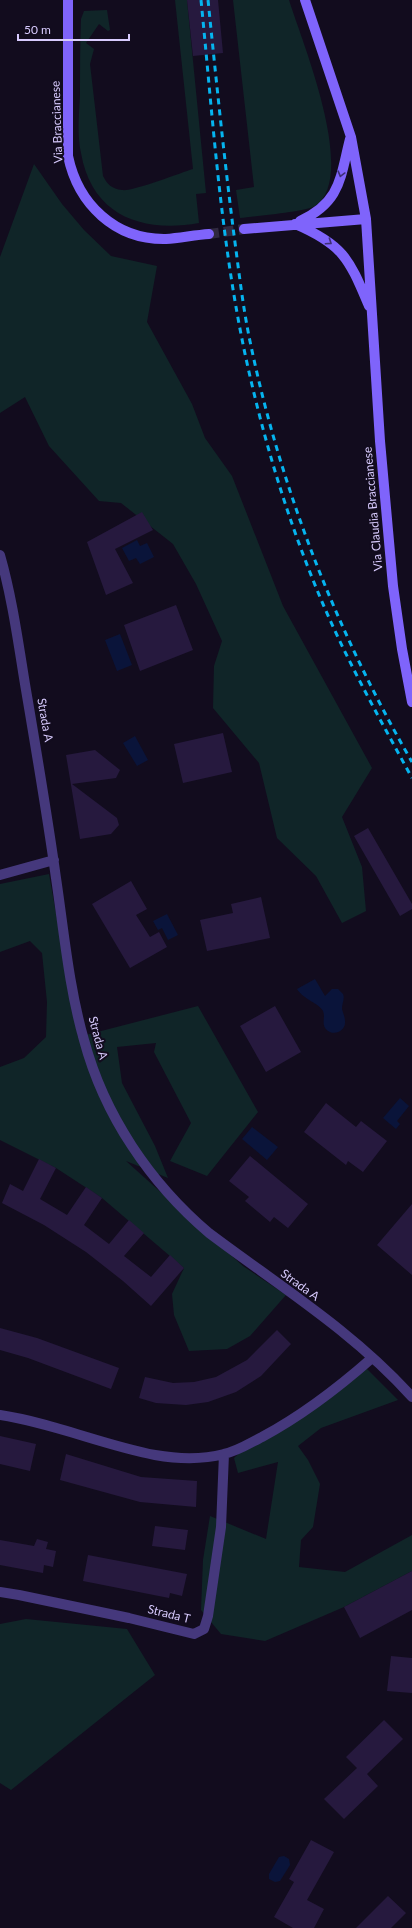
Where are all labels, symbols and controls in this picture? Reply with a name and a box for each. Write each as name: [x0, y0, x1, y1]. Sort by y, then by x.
scale bar: [18, 16, 129, 42]
text: 50 m: [24, 22, 51, 37]
street label: Via Braccianese: [48, 80, 65, 164]
one-way arrow: [337, 170, 346, 177]
one-way arrow: [325, 237, 332, 245]
street label: Via Claudia Braccianese: [360, 446, 385, 572]
street label: Strada A: [34, 697, 57, 744]
street label: Strada A: [86, 1015, 112, 1062]
street label: Strada A: [278, 1266, 323, 1304]
street label: Strada T: [146, 1601, 192, 1626]

